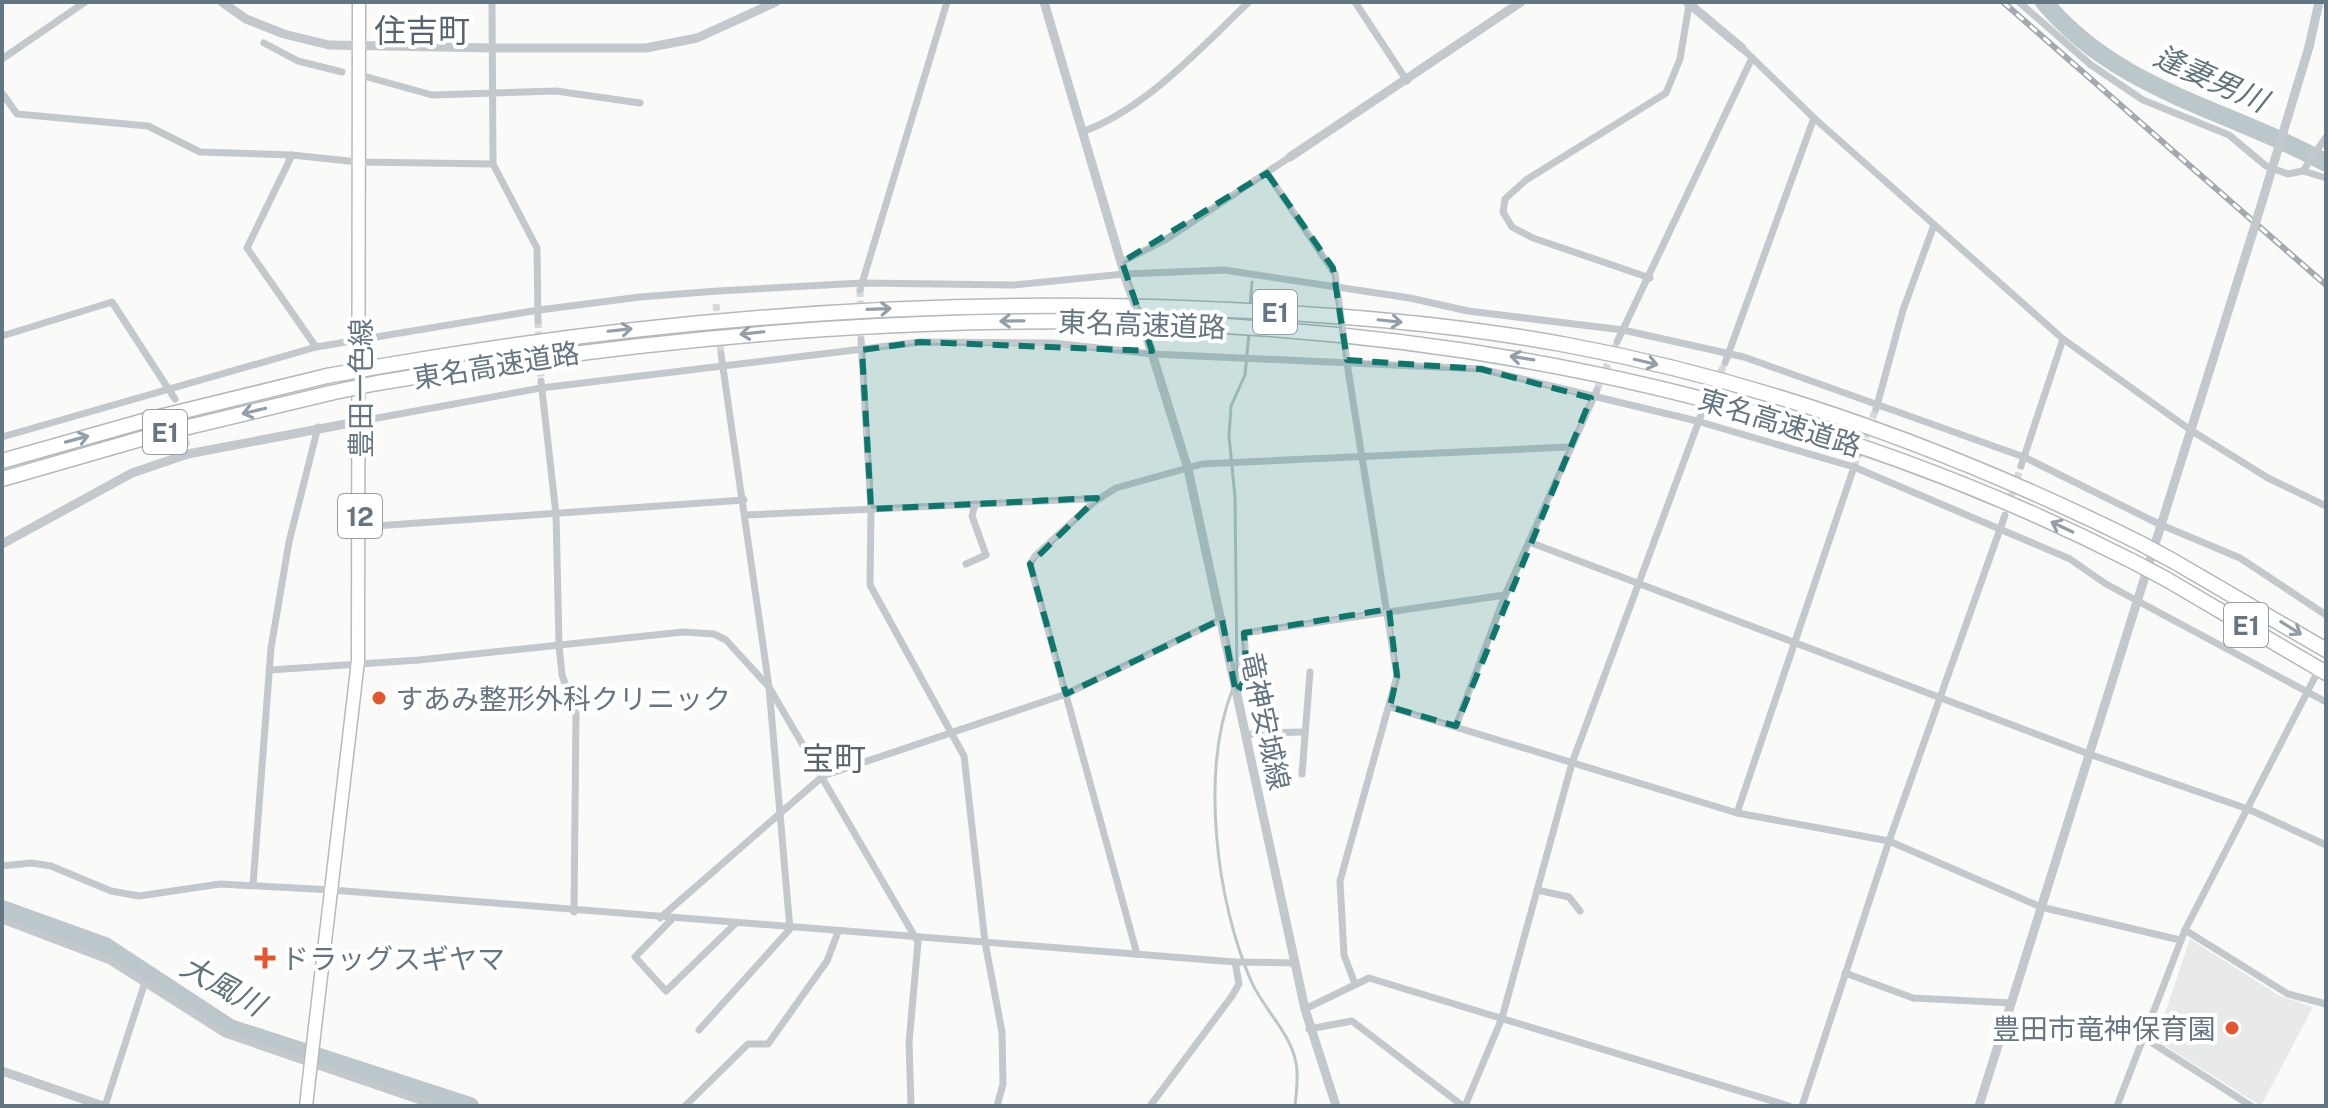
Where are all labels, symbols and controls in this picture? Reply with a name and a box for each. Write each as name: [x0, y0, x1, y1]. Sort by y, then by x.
district label: 住吉町: [374, 12, 470, 49]
water label: 逢妻男川: [2149, 37, 2276, 120]
road number: E1: [1253, 290, 1297, 334]
one-way arrow: [865, 302, 892, 317]
street label: 東名高速道路: [1057, 305, 1227, 343]
one-way arrow: [1376, 313, 1403, 328]
one-way arrow: [999, 314, 1026, 329]
street label: 豊田一色線: [344, 318, 377, 458]
one-way arrow: [606, 323, 633, 338]
one-way arrow: [739, 325, 766, 340]
street label: 東名高速道路: [410, 336, 582, 394]
one-way arrow: [1509, 349, 1535, 364]
one-way arrow: [1633, 356, 1659, 371]
street label: 東名高速道路: [1695, 382, 1865, 462]
one-way arrow: [241, 404, 267, 419]
road number: E1: [143, 410, 187, 454]
one-way arrow: [63, 431, 89, 446]
road number: 12: [338, 494, 382, 538]
one-way arrow: [2050, 519, 2074, 534]
road number: E1: [2224, 603, 2268, 647]
one-way arrow: [2279, 621, 2302, 637]
street label: 竜神安城線: [1235, 649, 1297, 793]
place label: すあみ整形外科クリニック: [395, 682, 731, 715]
marker: すあみ整形外科クリニック: [370, 689, 388, 707]
district label: 宝町: [802, 740, 866, 777]
place label: ドラッグスギヤマ: [281, 942, 505, 975]
water label: 大風川: [175, 947, 274, 1024]
marker: ドラッグスギヤマ: [256, 949, 274, 967]
place label: 豊田市竜神保育園: [1992, 1012, 2216, 1045]
marker: 豊田市竜神保育園: [2223, 1019, 2241, 1037]

